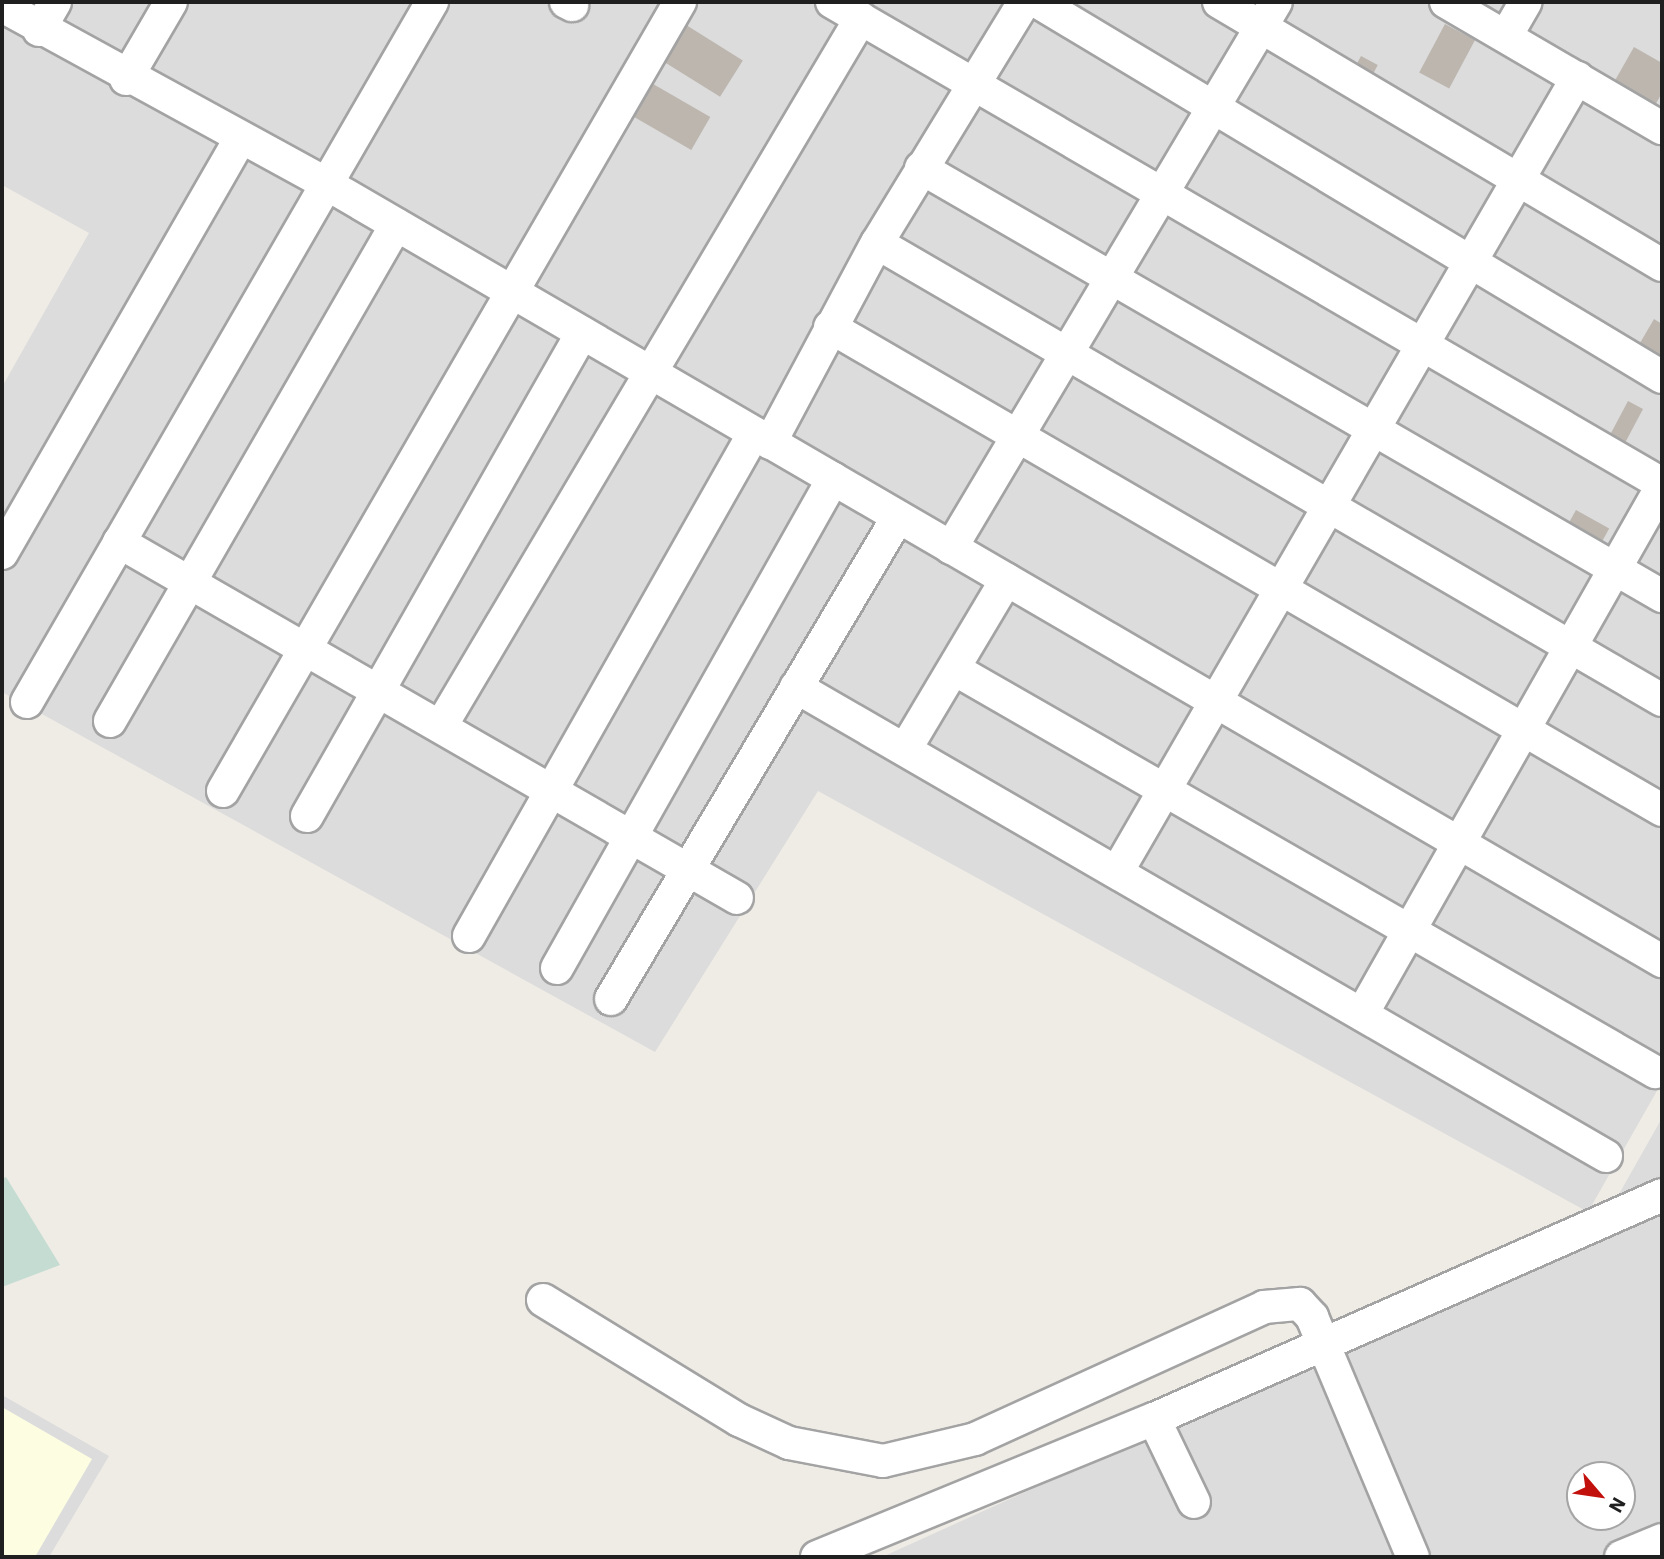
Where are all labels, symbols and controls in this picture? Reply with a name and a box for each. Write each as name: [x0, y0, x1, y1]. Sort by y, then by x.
north arrow: [1566, 1461, 1636, 1531]
text: N: [1604, 1493, 1631, 1517]

